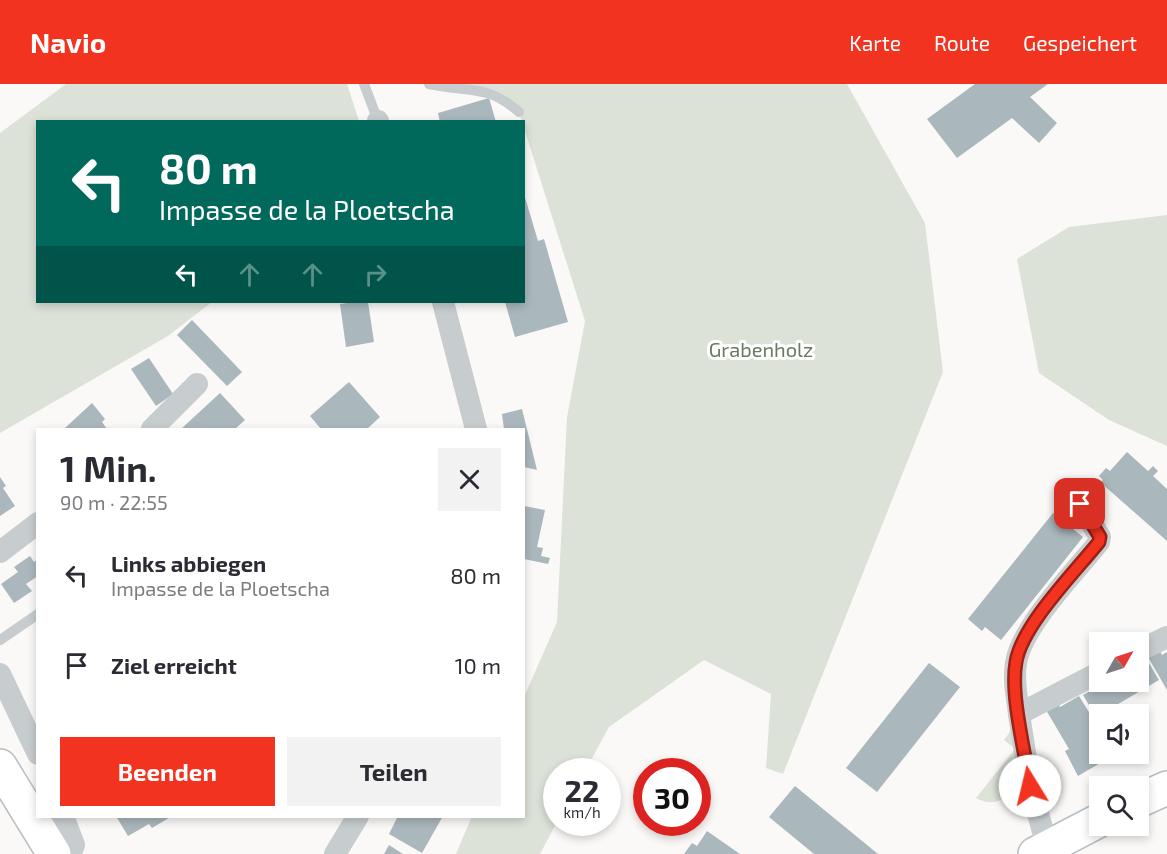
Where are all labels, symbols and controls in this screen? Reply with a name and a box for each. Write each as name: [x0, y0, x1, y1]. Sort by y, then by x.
text: Navio: [30, 25, 106, 59]
text: Karte: [849, 30, 901, 55]
text: Route: [934, 30, 990, 55]
text: Gespeichert: [1023, 30, 1137, 55]
text: 80 m: [159, 142, 258, 192]
icon: left: [60, 144, 138, 222]
text: Impasse de la Ploetscha: [159, 193, 455, 225]
icon: left: [170, 258, 203, 291]
icon: ahead: [233, 258, 266, 291]
icon: ahead: [296, 258, 329, 291]
icon: right: [359, 258, 392, 291]
park label: Grabenholz: [709, 337, 813, 361]
text: 1 Min.: [60, 446, 157, 489]
button: close: [438, 448, 501, 511]
pin: [1054, 478, 1105, 529]
icon: arrive: [1063, 487, 1096, 520]
text: 90 m · 22:55: [60, 490, 168, 514]
text: Links abbiegen: [111, 550, 266, 576]
icon: left: [60, 559, 93, 592]
text: 80 m: [450, 562, 501, 588]
text: Impasse de la Ploetscha: [111, 576, 330, 600]
north arrow: [1089, 632, 1149, 692]
map controls: [1089, 632, 1149, 836]
icon: arrive: [60, 649, 93, 682]
text: Ziel erreicht: [111, 652, 237, 678]
text: 10 m: [455, 652, 501, 678]
button: sound: [1089, 704, 1149, 764]
button: Beenden: [60, 737, 275, 806]
button: Teilen: [287, 737, 501, 806]
position arrow: [998, 754, 1062, 818]
speed limit sign: 30: [633, 758, 711, 836]
text: 22: [565, 772, 599, 808]
button: search: [1089, 776, 1149, 836]
text: km/h: [563, 803, 601, 821]

